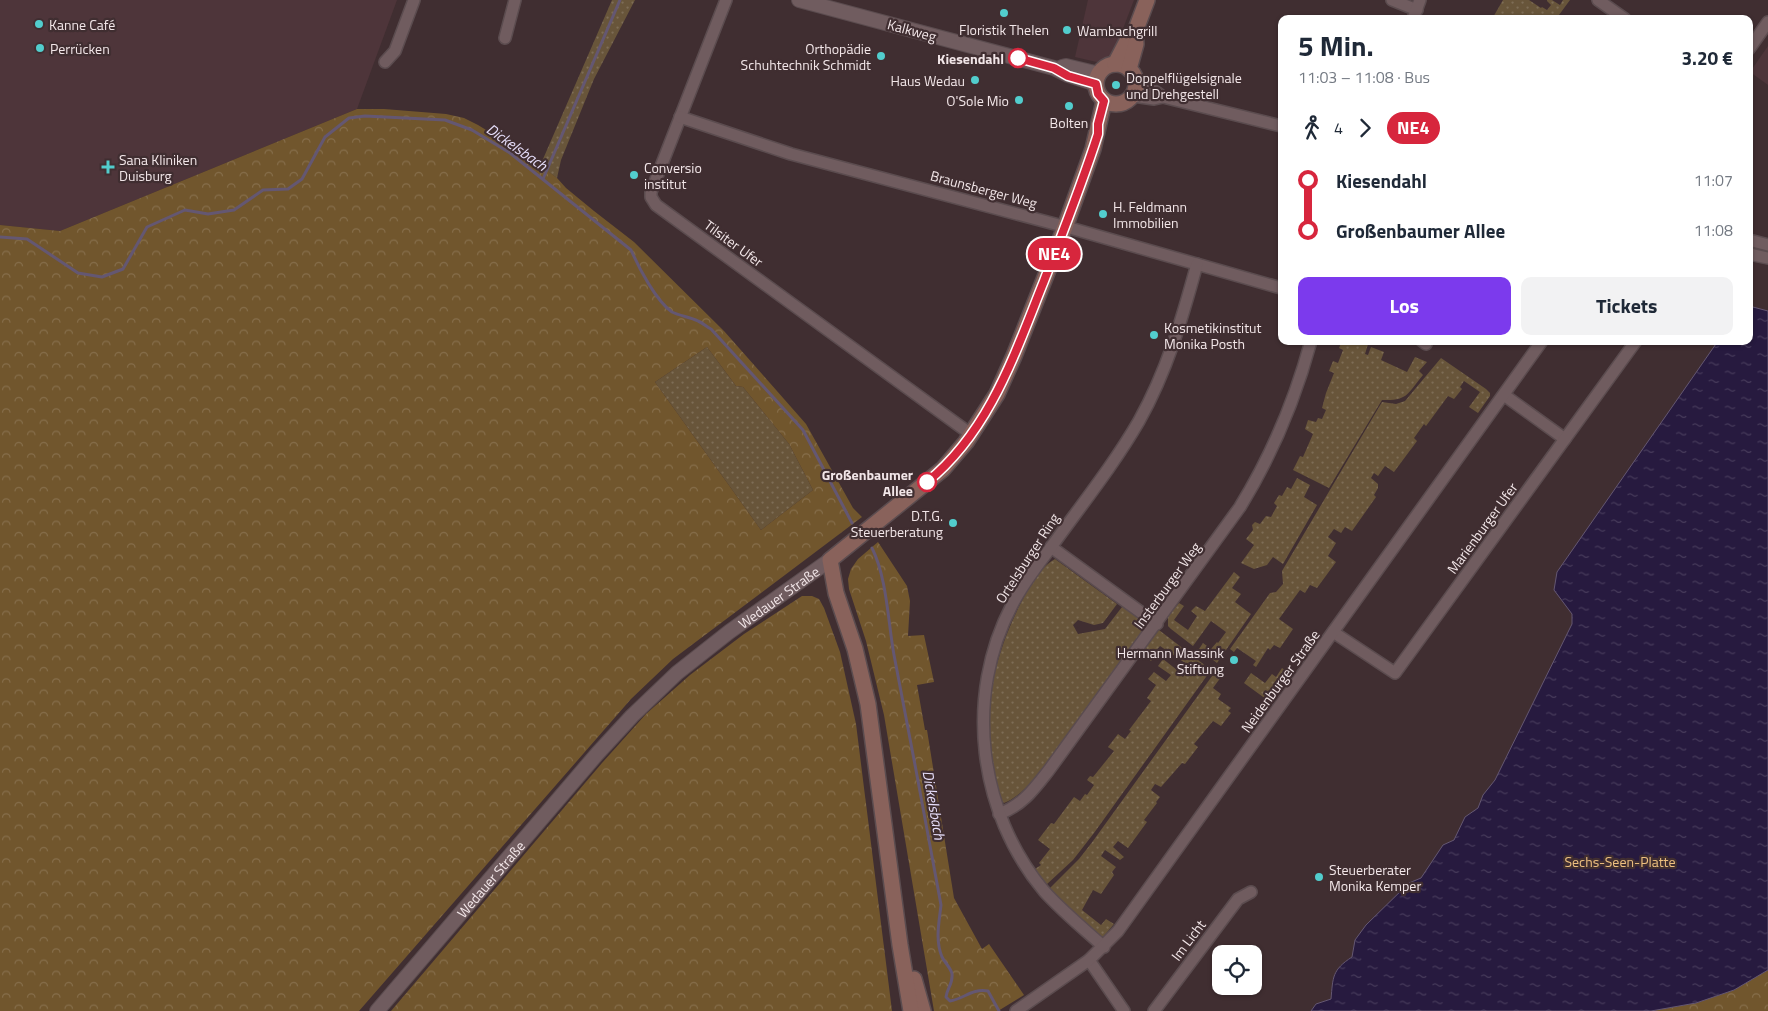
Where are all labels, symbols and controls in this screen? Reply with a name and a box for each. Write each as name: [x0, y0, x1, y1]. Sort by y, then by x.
marker: Floristik Thelen: [998, 7, 1010, 19]
street label: Kalkweg: [885, 13, 939, 47]
place label: Kanne Café: [49, 14, 115, 35]
marker: Kanne Café: [33, 18, 45, 30]
place label: Floristik Thelen: [959, 19, 1049, 40]
place label: Wambachgrill: [1077, 20, 1158, 41]
marker: Wambachgrill: [1061, 24, 1073, 36]
text: 5 Min.: [1298, 24, 1374, 67]
place label: Perrücken: [50, 38, 110, 59]
place label: Orthopädie Schuhtechnik Schmidt: [741, 38, 871, 75]
marker: Perrücken: [34, 42, 46, 54]
text: 3.20 €: [1681, 43, 1733, 72]
place label: Kiesendahl: [937, 48, 1004, 69]
marker: Kiesendahl: [1008, 48, 1028, 68]
marker: Orthopädie Schuhtechnik Schmidt: [875, 50, 887, 62]
text: 11:03 – 11:08 · Bus: [1298, 65, 1430, 89]
place label: Doppelflügelsignale und Drehgestell: [1126, 67, 1242, 104]
place label: Haus Wedau: [890, 70, 965, 91]
marker: Haus Wedau: [969, 74, 981, 86]
marker: Doppelflügelsignale und Drehgestell: [1110, 79, 1122, 91]
place label: O'Sole Mio: [946, 90, 1009, 111]
marker: O'Sole Mio: [1013, 94, 1025, 106]
marker: Bolten: [1063, 100, 1075, 112]
place label: Bolten: [1050, 112, 1088, 133]
icon: walk: [1298, 114, 1326, 142]
icon: forward: [1351, 114, 1379, 142]
text: NE4: [1397, 114, 1430, 141]
text: 4: [1334, 116, 1343, 140]
water label: Dickelsbach: [482, 118, 553, 177]
place label: Sana Kliniken Duisburg: [119, 149, 197, 186]
place label: Conversio institut: [644, 157, 702, 194]
marker: Sana Kliniken Duisburg: [101, 160, 115, 174]
street label: Braunsberger Weg: [928, 165, 1040, 213]
text: Kiesendahl: [1336, 166, 1427, 195]
text: 11:07: [1694, 168, 1733, 192]
marker: Conversio institut: [628, 169, 640, 181]
place label: H. Feldmann Immobilien: [1113, 196, 1187, 233]
marker: H. Feldmann Immobilien: [1097, 208, 1109, 220]
street label: Tilsiter Ufer: [700, 214, 768, 272]
text: Großenbaumer Allee: [1336, 216, 1505, 245]
text: 11:08: [1694, 218, 1733, 242]
line badge: NE4: [1025, 238, 1083, 270]
text: NE4: [1038, 240, 1070, 267]
button: Los: [1298, 277, 1511, 335]
button: Tickets: [1521, 277, 1733, 335]
place label: Kosmetikinstitut Monika Posth: [1164, 317, 1261, 354]
marker: Kosmetikinstitut Monika Posth: [1148, 329, 1160, 341]
place label: Großenbaumer Allee: [822, 464, 913, 501]
marker: Großenbaumer Allee: [917, 472, 937, 492]
street label: Marienburger Ufer: [1442, 478, 1522, 578]
place label: D.T.G. Steuerberatung: [851, 505, 943, 542]
street label: Ortelsburger Ring: [990, 509, 1064, 607]
marker: D.T.G. Steuerberatung: [947, 517, 959, 529]
street label: Insterburger Weg: [1128, 537, 1206, 633]
street label: Wedauer Straße: [733, 561, 823, 633]
street label: Neidenburger Straße: [1235, 625, 1325, 737]
place label: Hermann Massink Stiftung: [1117, 642, 1224, 679]
marker: Hermann Massink Stiftung: [1228, 654, 1240, 666]
water label: Dickelsbach: [917, 769, 951, 842]
street label: Wedauer Straße: [451, 836, 529, 922]
park label: Sechs-Seen-Platte: [1564, 851, 1676, 872]
place label: Steuerberater Monika Kemper: [1329, 859, 1421, 896]
marker: Steuerberater Monika Kemper: [1313, 871, 1325, 883]
street label: Im Licht: [1166, 915, 1210, 965]
map controls: [1212, 945, 1262, 995]
button: locate: [1212, 945, 1262, 995]

